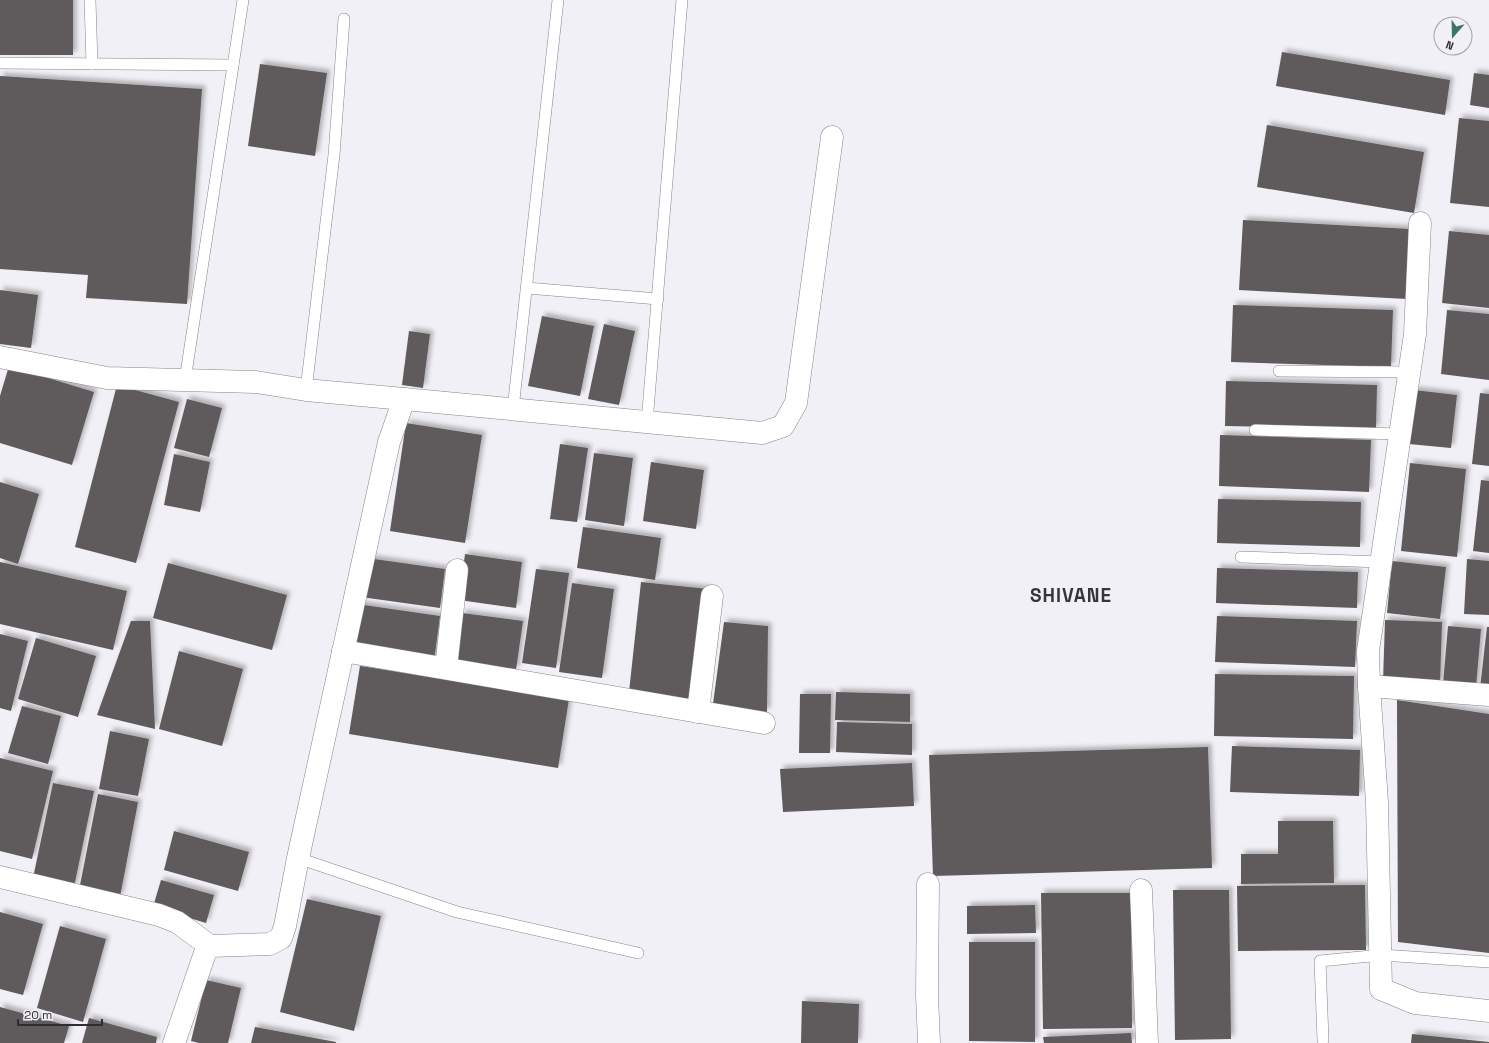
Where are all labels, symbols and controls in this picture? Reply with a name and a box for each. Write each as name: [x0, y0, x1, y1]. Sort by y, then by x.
north arrow: [1433, 16, 1473, 56]
text: N: [1444, 38, 1455, 53]
district label: SHIVANE: [1030, 583, 1112, 608]
scale bar: [18, 1001, 102, 1027]
text: 20 m: [24, 1007, 52, 1023]

